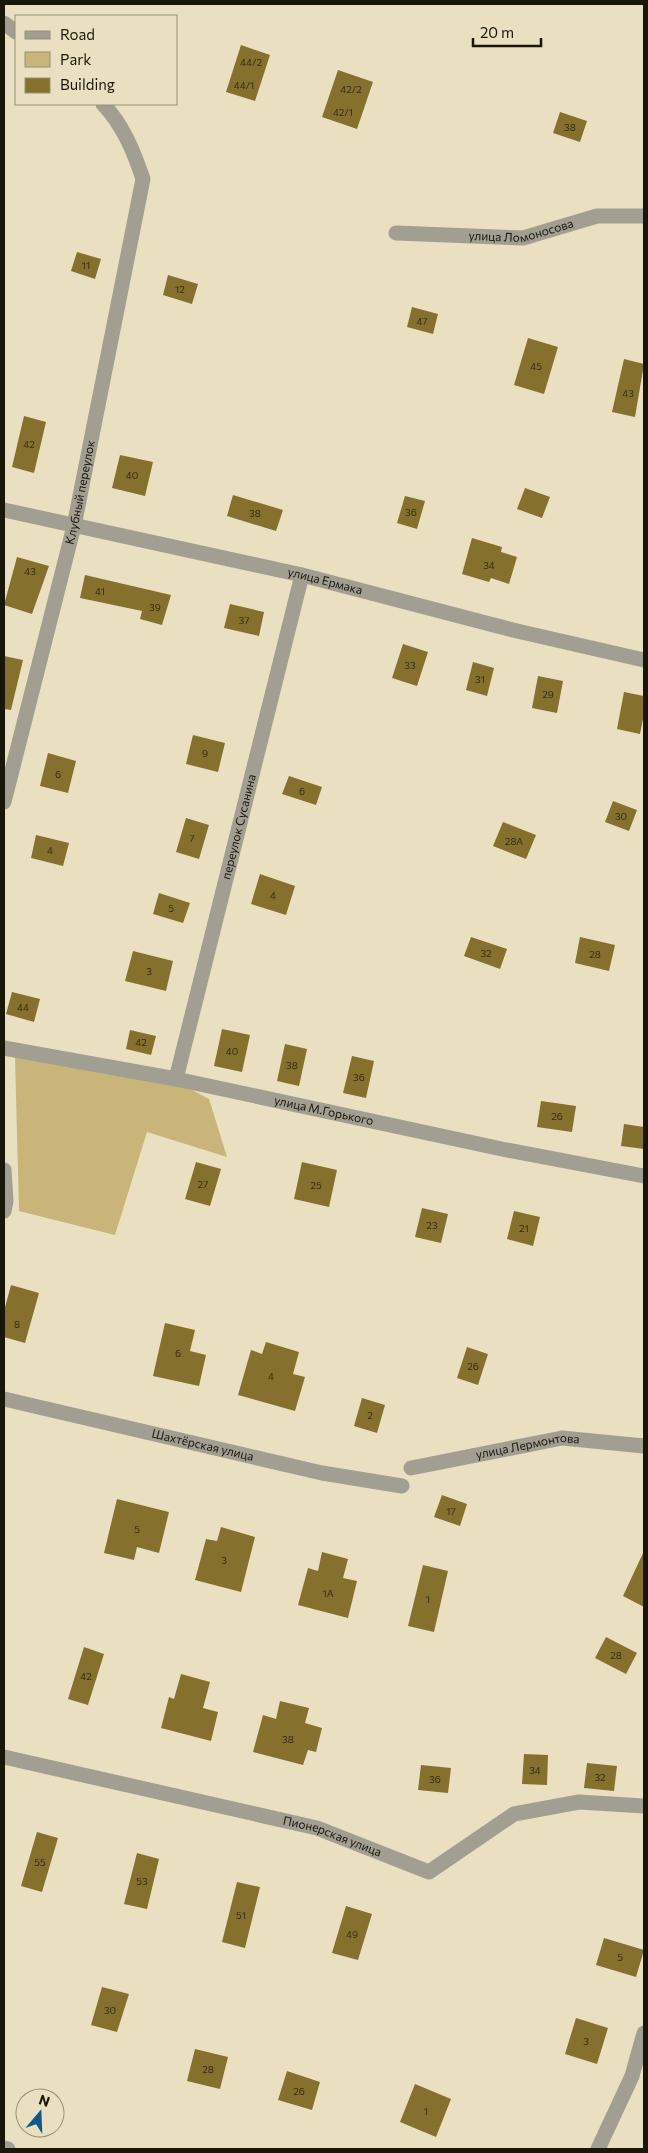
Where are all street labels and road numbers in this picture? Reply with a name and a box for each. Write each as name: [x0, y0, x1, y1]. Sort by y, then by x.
street label: улица Ломоносова: [468, 215, 575, 245]
street label: Клубный переулок: [62, 438, 97, 546]
street label: улица Ермака: [287, 564, 364, 597]
street label: переулок Сусанина: [218, 772, 258, 881]
street label: улица М.Горького: [273, 1092, 375, 1127]
street label: Шахтёрская улица: [151, 1426, 255, 1463]
street label: улица Лермонтова: [474, 1430, 580, 1461]
street label: Пионерская улица: [282, 1813, 384, 1859]

